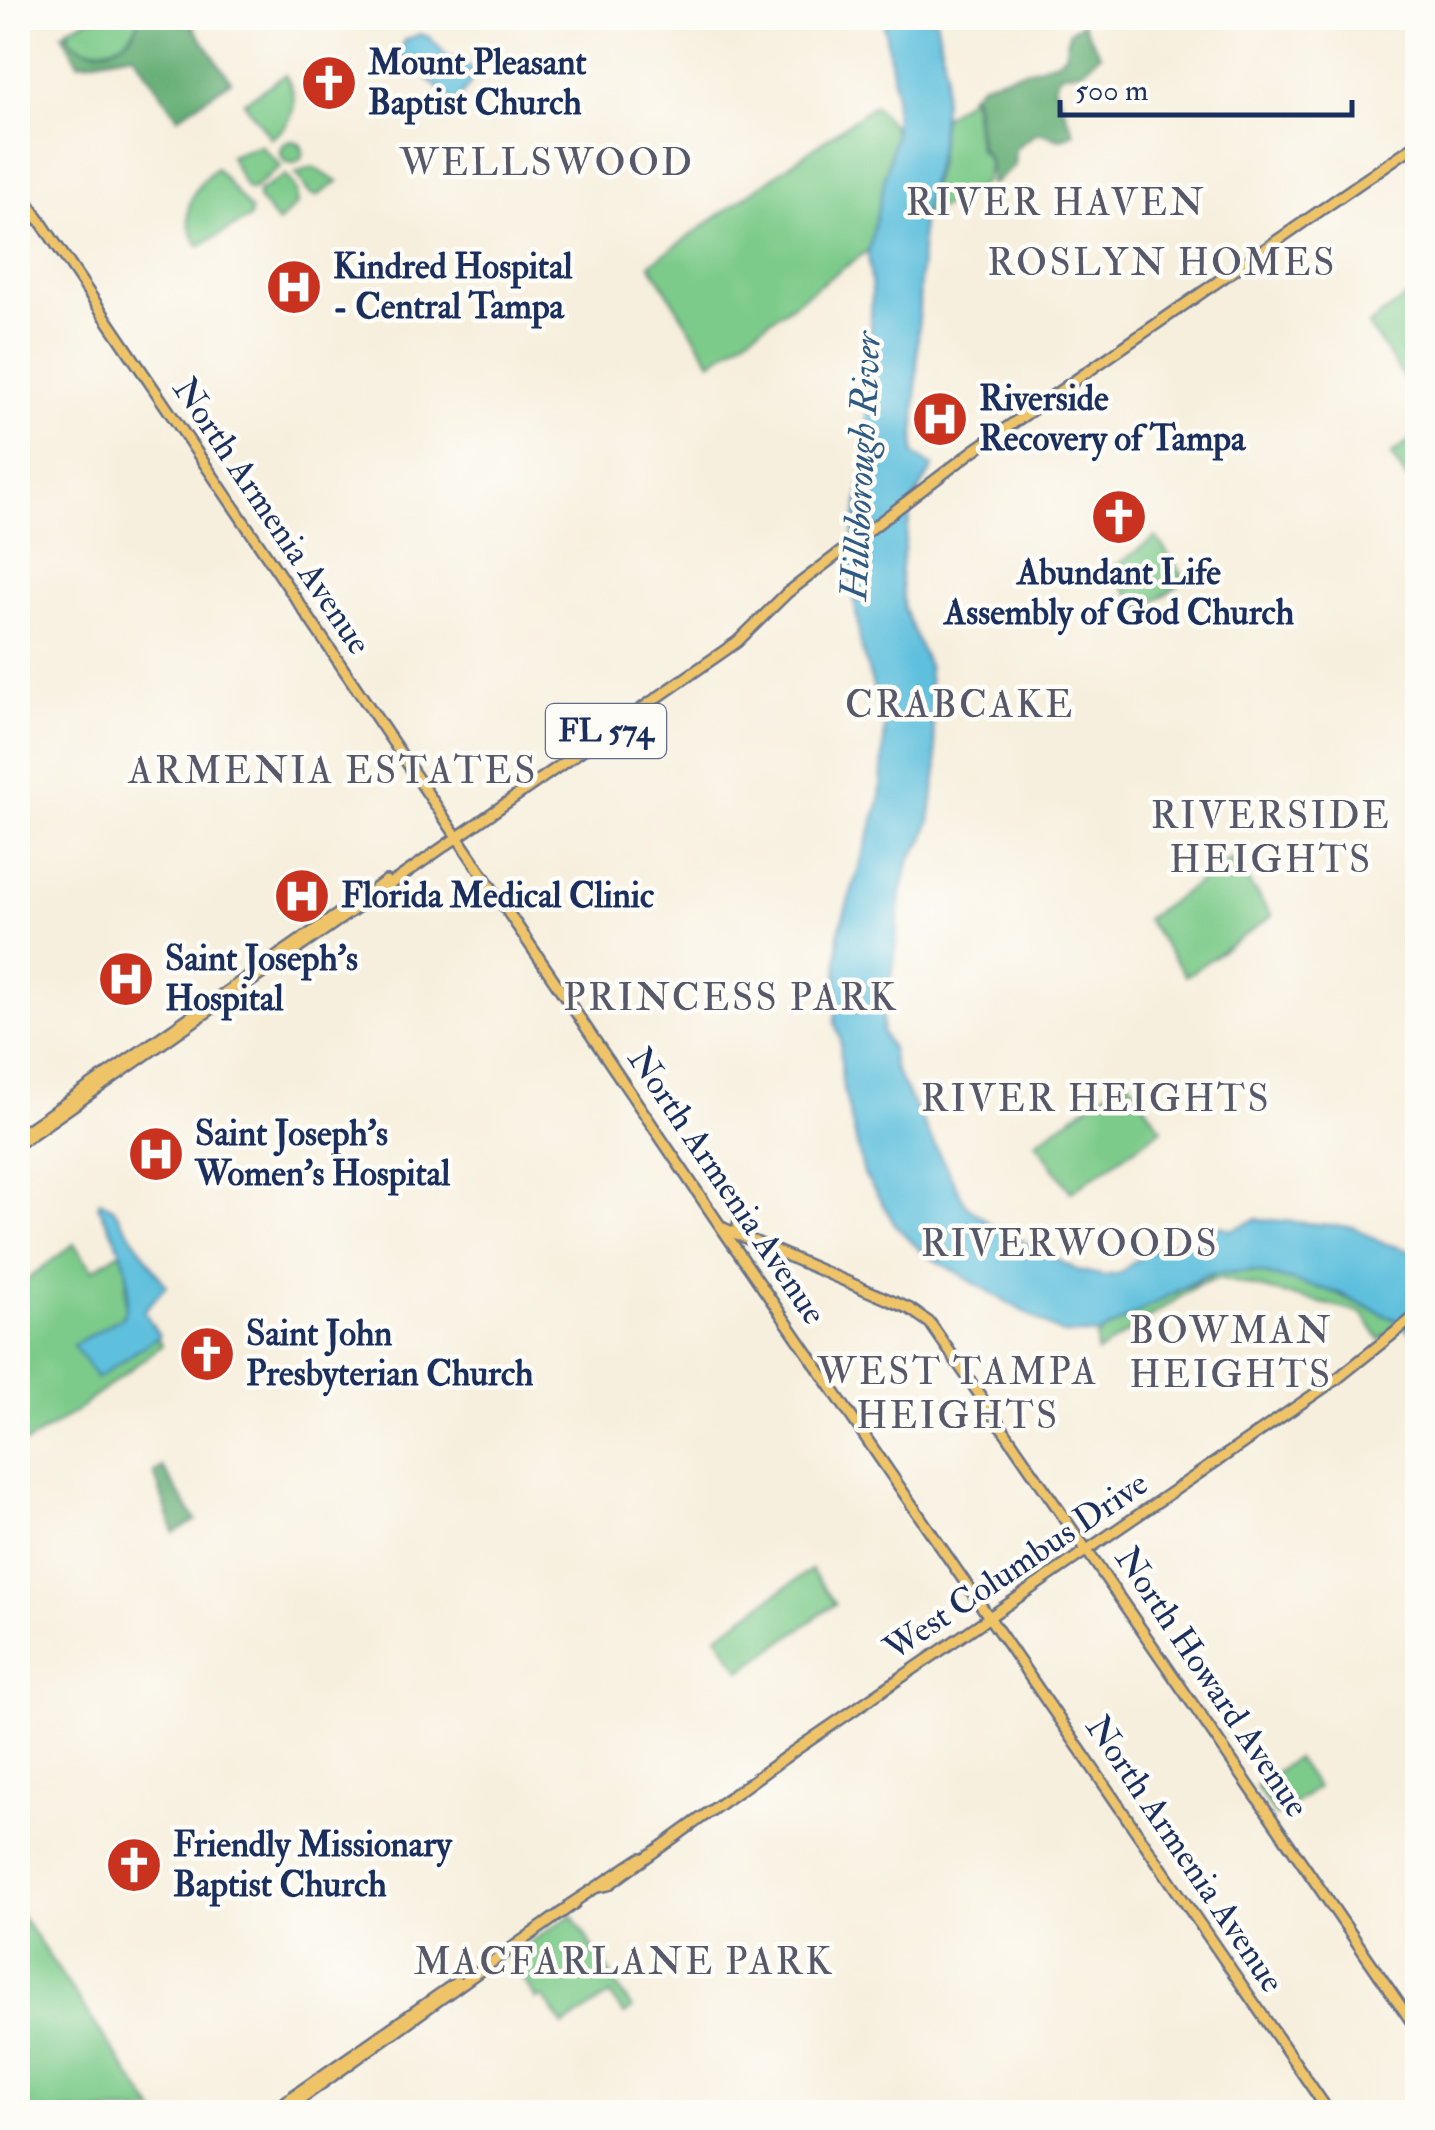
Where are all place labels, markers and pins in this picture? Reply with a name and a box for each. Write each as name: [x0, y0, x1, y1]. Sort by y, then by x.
place label: Mount Pleasant Baptist Church: [367, 41, 587, 125]
church icon: Mount Pleasant Baptist Church: [299, 53, 359, 113]
place label: Kindred Hospital - Central Tampa: [333, 245, 574, 329]
hospital icon: Kindred Hospital - Central Tampa: [264, 257, 324, 317]
place label: Riverside Recovery of Tampa: [979, 377, 1247, 462]
hospital icon: Riverside Recovery of Tampa: [910, 389, 970, 449]
church icon: Abundant Life Assembly of God Church: [1089, 487, 1149, 547]
place label: Abundant Life Assembly of God Church: [942, 551, 1295, 636]
hospital icon: Florida Medical Clinic: [272, 866, 332, 926]
place label: Florida Medical Clinic: [341, 874, 654, 918]
place label: Saint Joseph's Hospital: [165, 937, 358, 1021]
hospital icon: Saint Joseph's Hospital: [96, 949, 156, 1009]
place label: Saint Joseph's Women's Hospital: [194, 1112, 451, 1196]
hospital icon: Saint Joseph's Women's Hospital: [126, 1124, 186, 1184]
place label: Saint John Presbyterian Church: [246, 1312, 534, 1397]
church icon: Saint John Presbyterian Church: [177, 1324, 237, 1384]
place label: Friendly Missionary Baptist Church: [173, 1823, 453, 1907]
church icon: Friendly Missionary Baptist Church: [104, 1835, 164, 1895]

